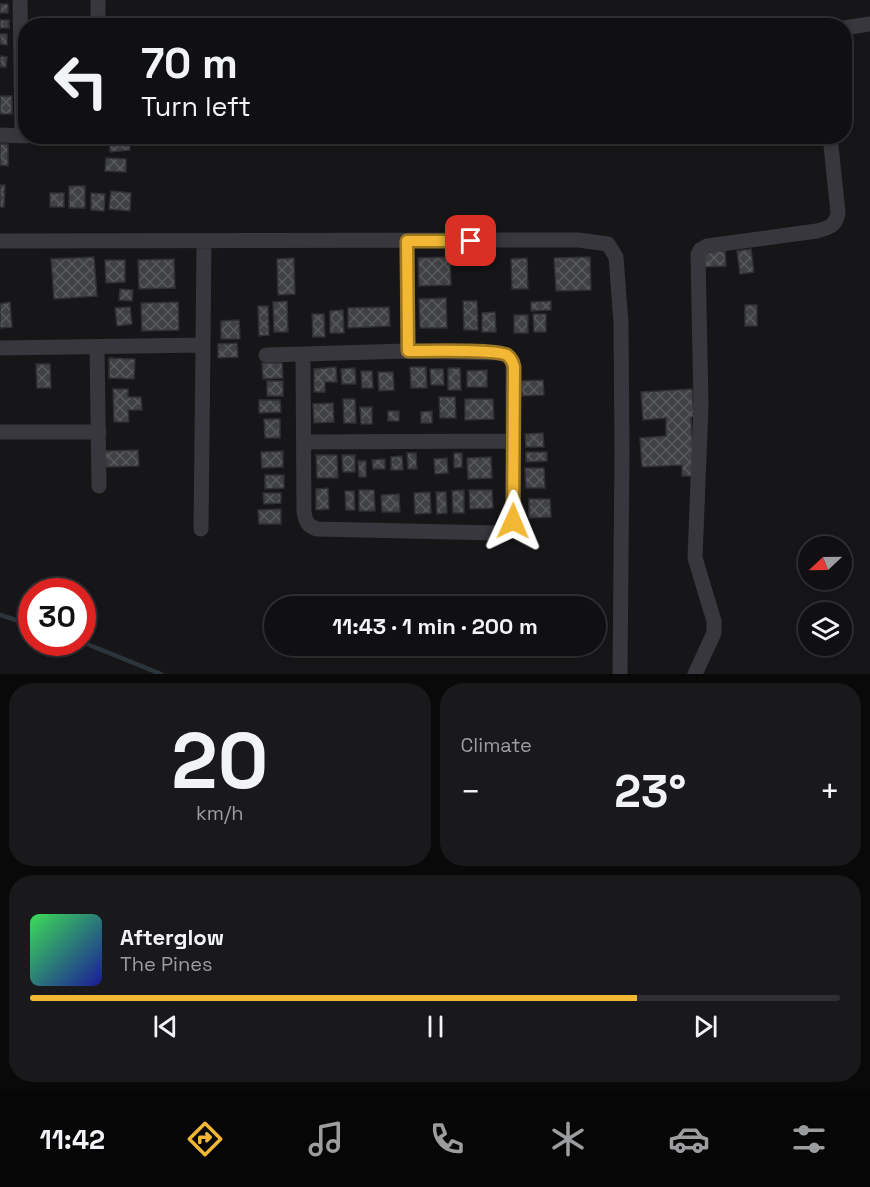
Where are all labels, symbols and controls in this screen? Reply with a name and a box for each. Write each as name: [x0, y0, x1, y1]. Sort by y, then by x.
text: 70 m: [141, 37, 238, 90]
icon: left: [42, 42, 120, 120]
text: Turn left: [141, 89, 251, 124]
pin: [445, 215, 496, 266]
icon: arrive: [454, 224, 487, 257]
position arrow: [481, 489, 545, 553]
north arrow: [798, 536, 852, 590]
map controls: [798, 536, 852, 656]
speed limit sign: 30: [18, 578, 96, 656]
button: layers: [798, 602, 852, 656]
text: 11:43 · 1 min · 200 m: [332, 612, 538, 640]
text: 20: [171, 711, 268, 811]
text: Climate: [461, 732, 532, 758]
text: 23°: [614, 763, 686, 820]
text: −: [461, 771, 481, 813]
text: +: [820, 771, 840, 813]
text: km/h: [196, 800, 244, 826]
text: Afterglow: [120, 923, 224, 951]
text: The Pines: [120, 951, 213, 977]
icon: previous: [149, 1010, 182, 1043]
icon: pause: [419, 1010, 452, 1043]
icon: next: [689, 1010, 722, 1043]
icon: directions: [184, 1118, 226, 1160]
icon: music: [305, 1118, 347, 1160]
icon: phone: [426, 1118, 468, 1160]
icon: climate: [547, 1118, 589, 1160]
icon: car: [668, 1118, 710, 1160]
icon: filters: [788, 1118, 830, 1160]
text: 11:42: [39, 1122, 105, 1157]

